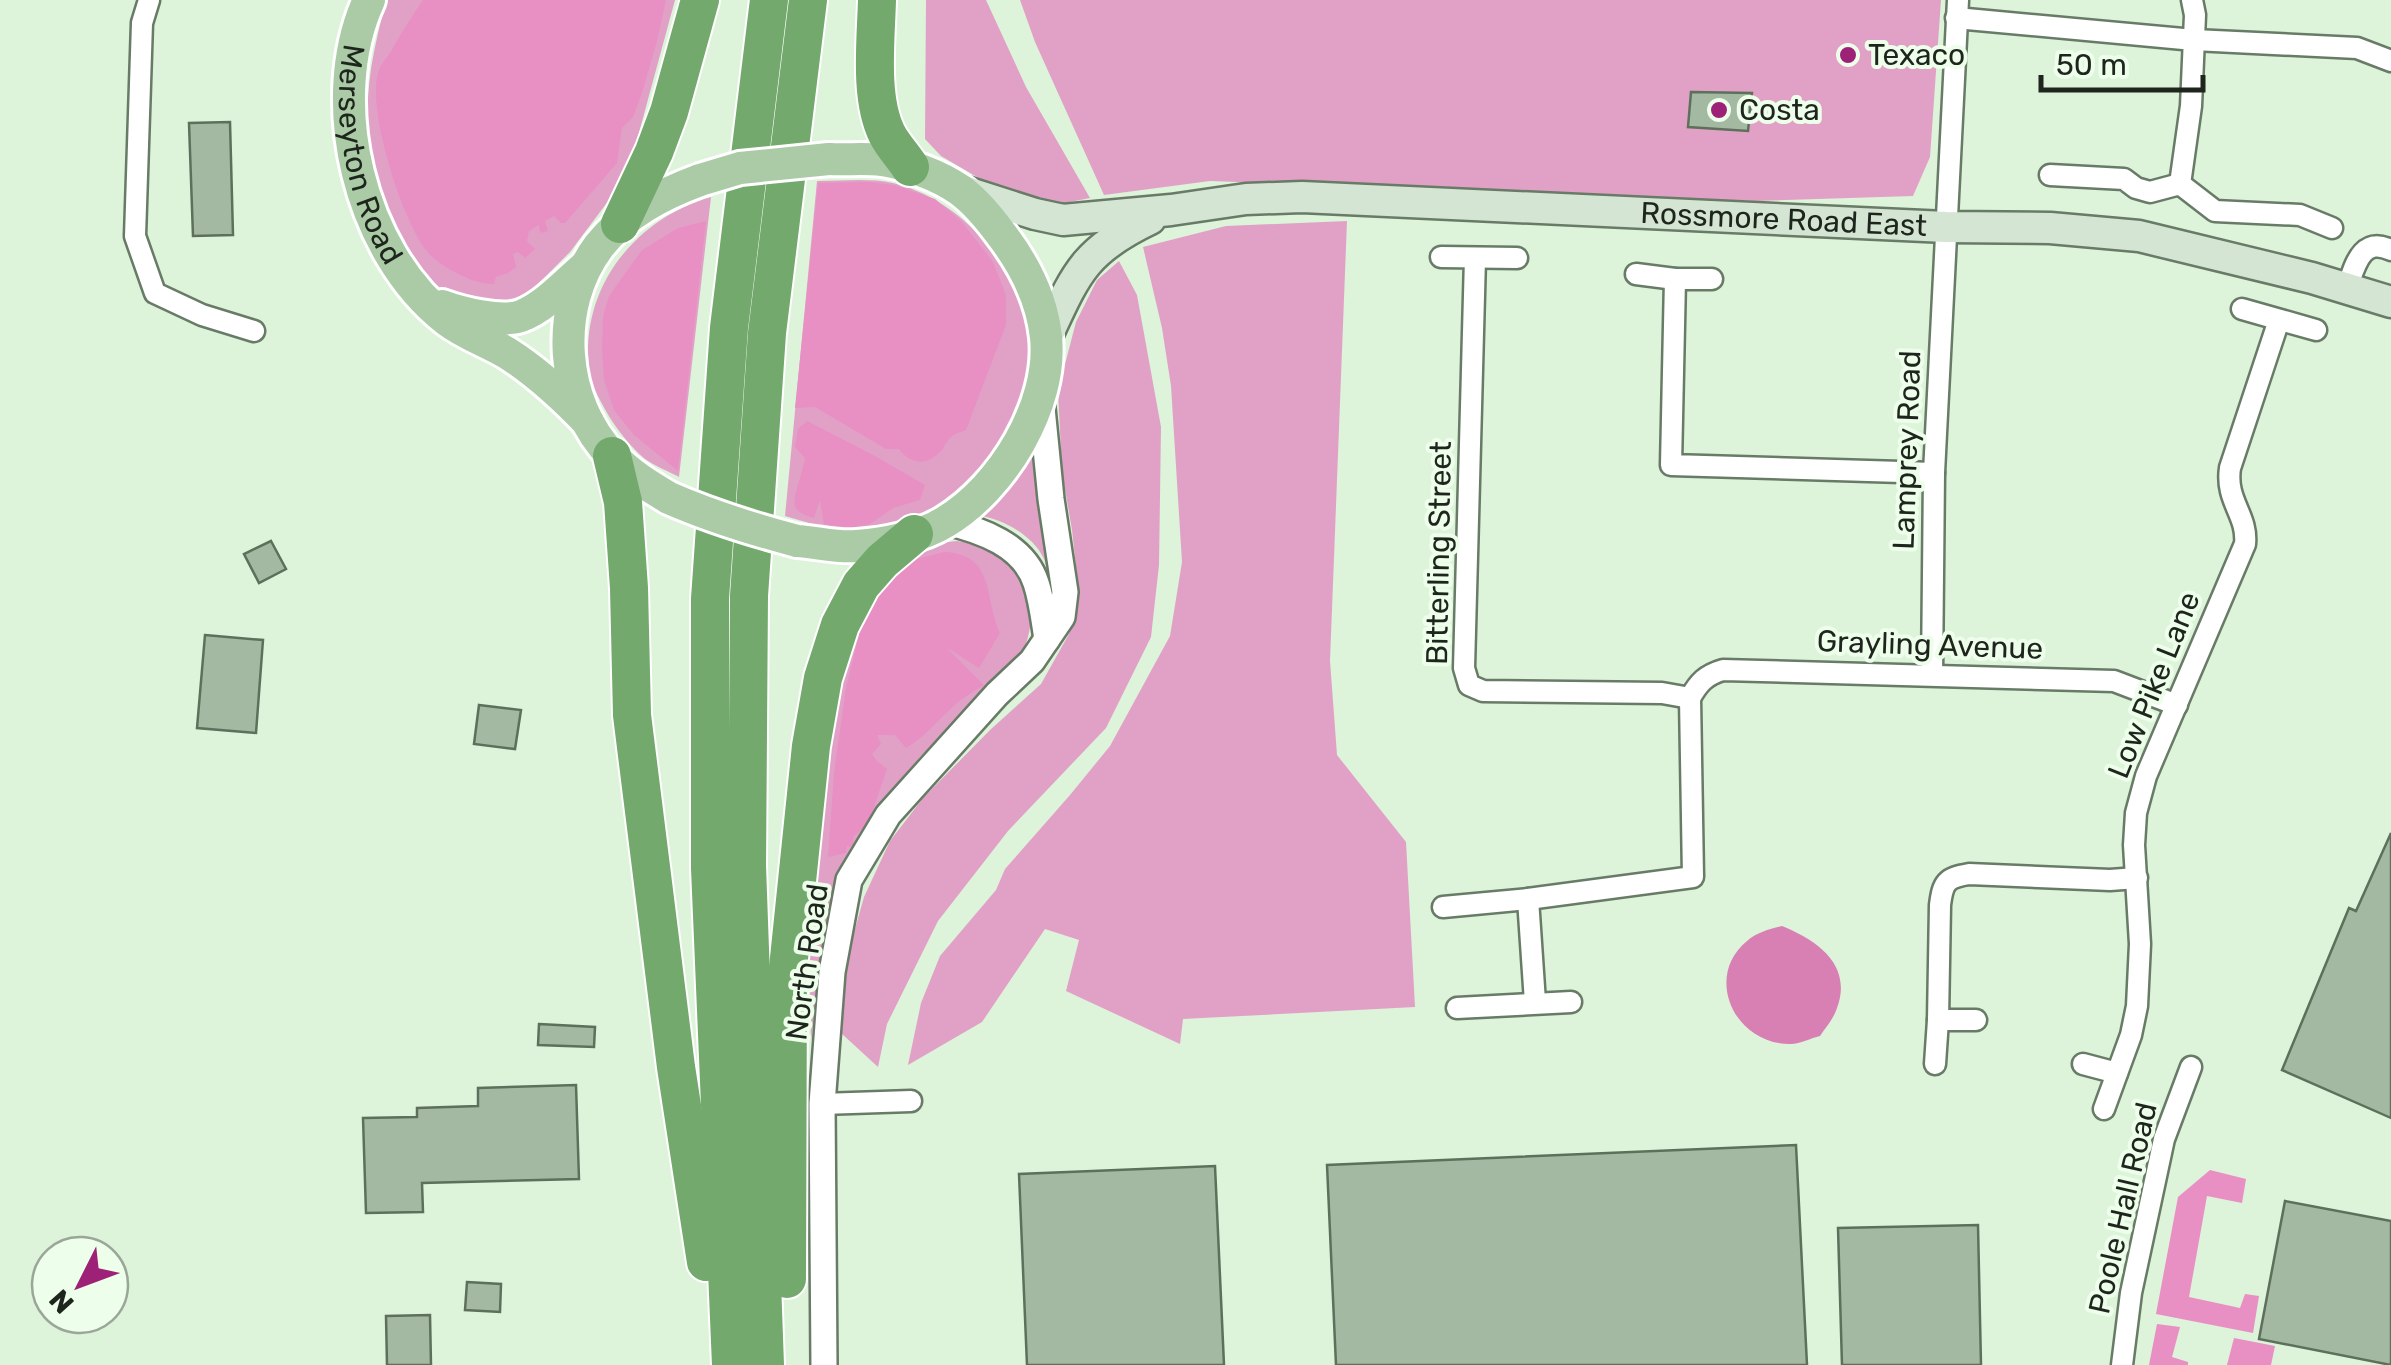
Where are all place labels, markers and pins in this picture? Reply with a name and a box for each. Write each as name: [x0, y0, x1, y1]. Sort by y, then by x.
place label: Texaco: [1868, 37, 1965, 73]
marker: Texaco: [1837, 44, 1859, 66]
place label: Costa: [1739, 92, 1820, 128]
marker: Costa: [1708, 99, 1730, 121]

